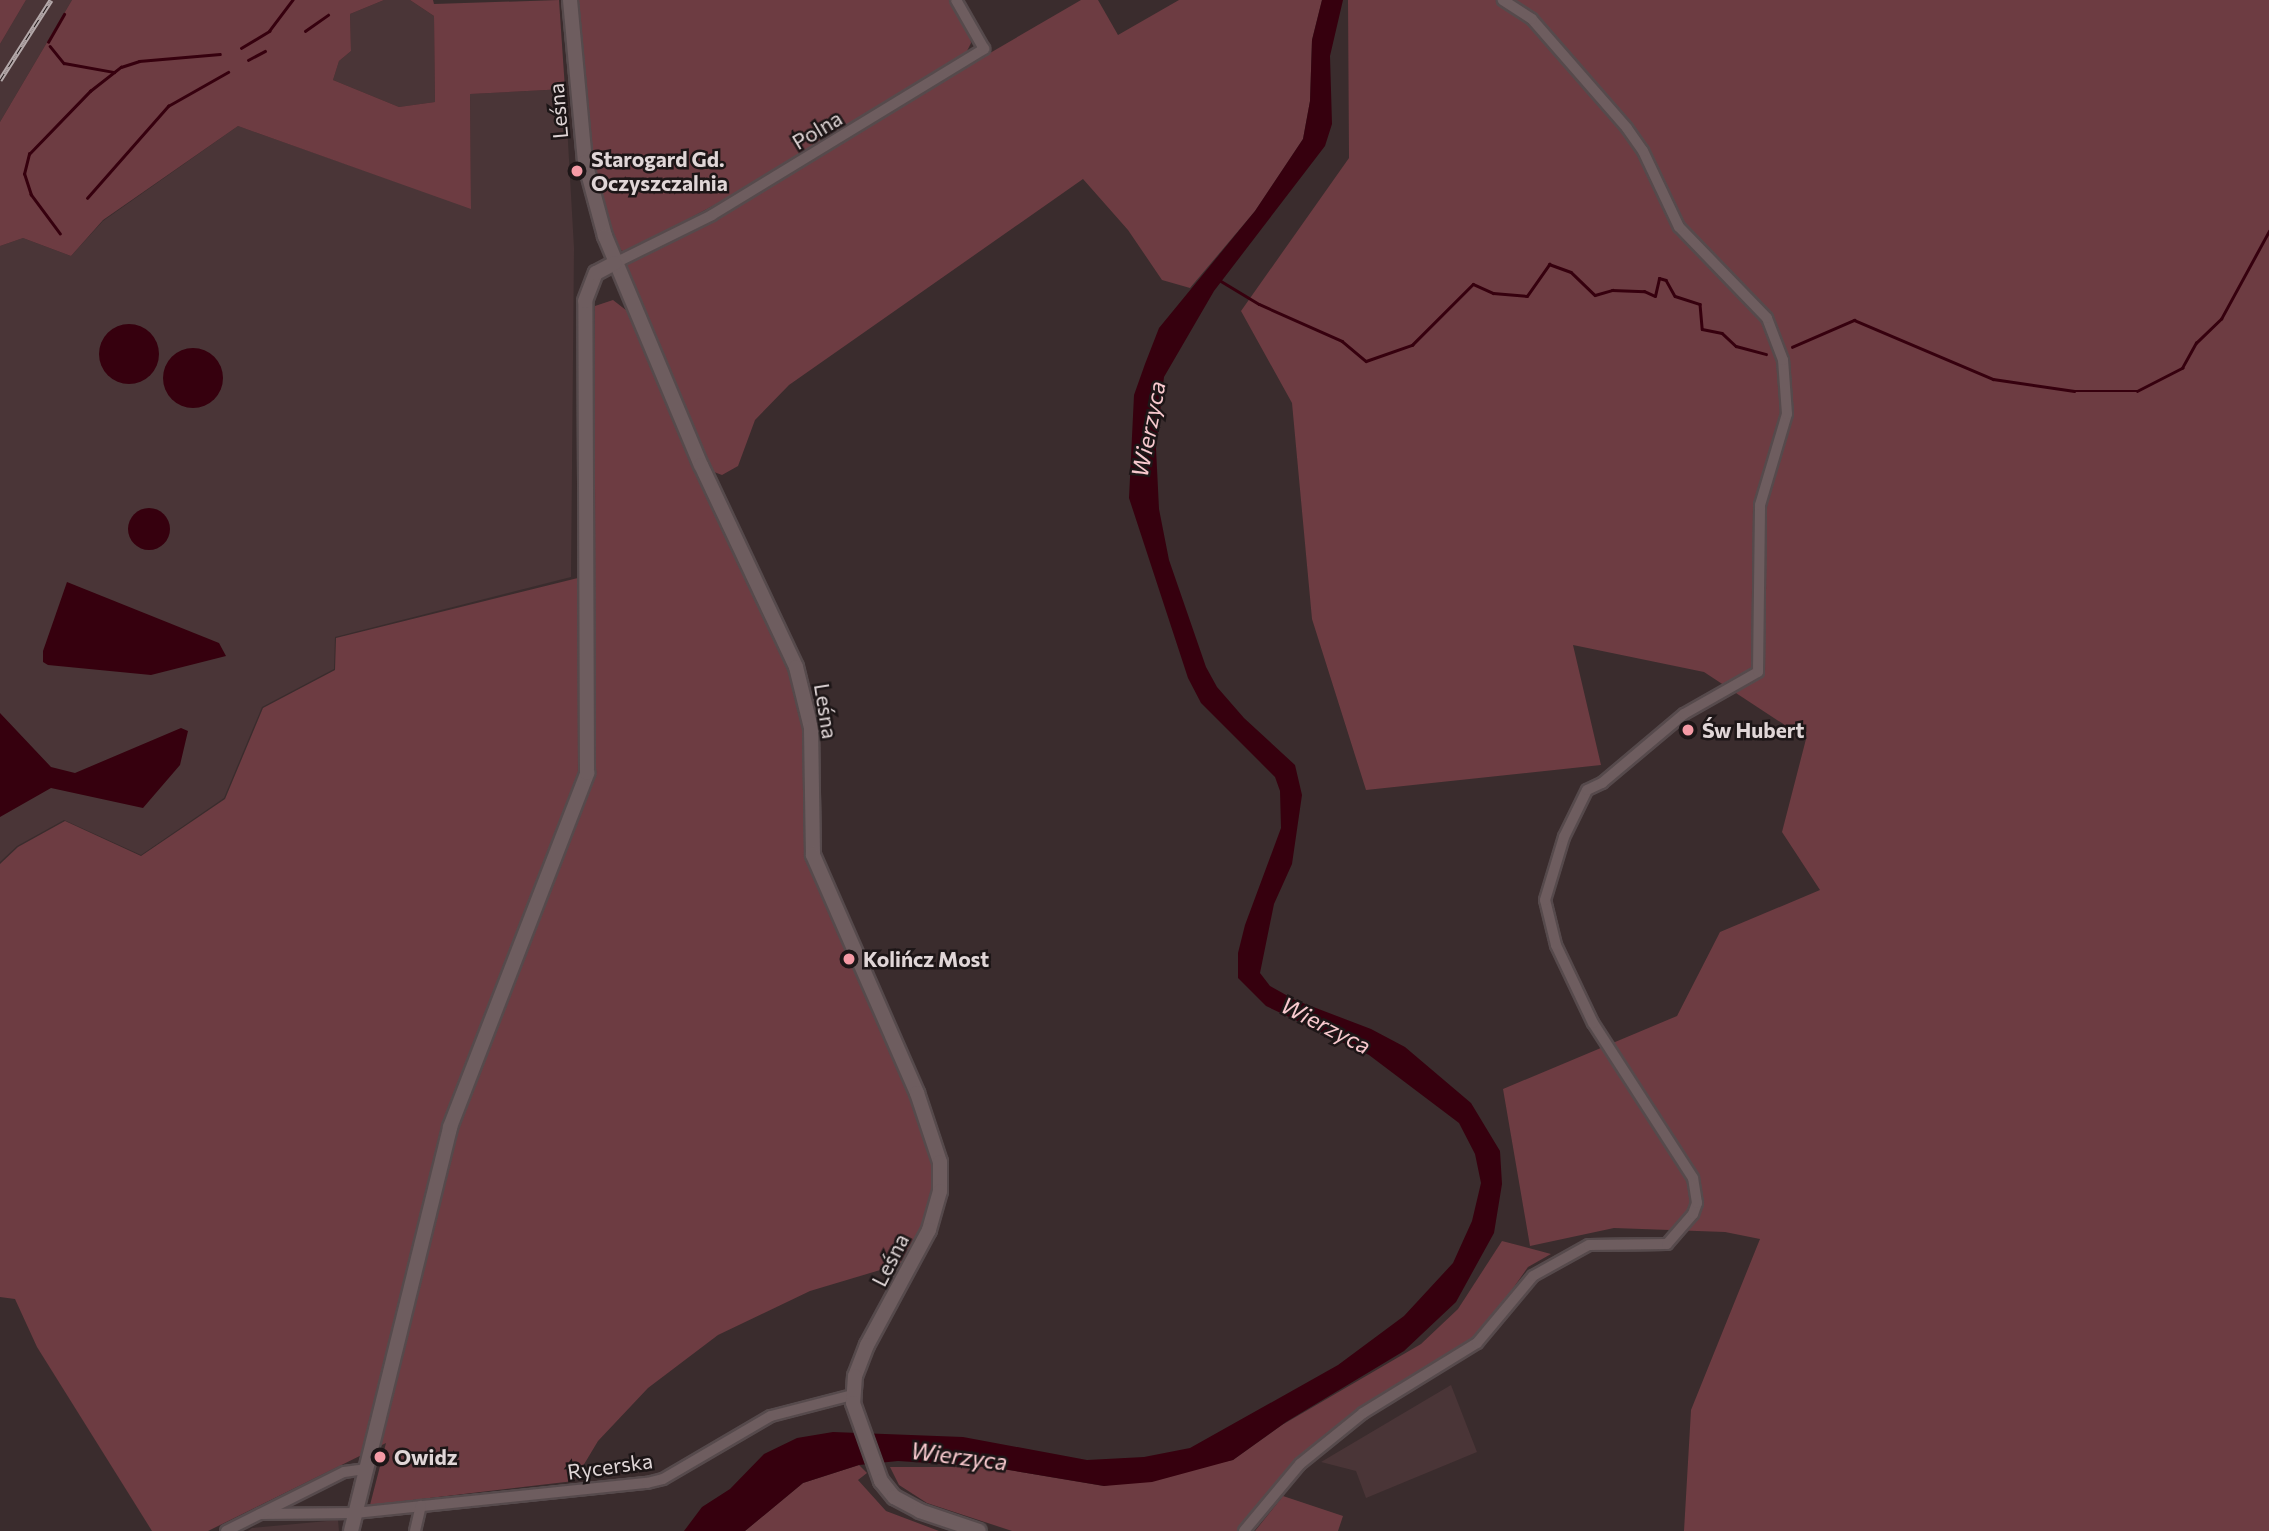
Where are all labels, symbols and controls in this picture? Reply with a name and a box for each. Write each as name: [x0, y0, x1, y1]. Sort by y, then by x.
street label: Leśna: [543, 82, 573, 140]
street label: Polna: [787, 105, 847, 155]
place label: Starogard Gd. Oczyszczalnia: [591, 146, 728, 196]
marker: Starogard Gd. Oczyszczalnia: [569, 163, 585, 179]
water label: Wierzyca: [1125, 379, 1171, 479]
street label: Leśna: [809, 682, 843, 740]
place label: Św Hubert: [1702, 717, 1804, 743]
marker: Św Hubert: [1680, 722, 1696, 738]
place label: Kolińcz Most: [863, 946, 989, 972]
marker: Kolińcz Most: [841, 951, 857, 967]
water label: Wierzyca: [1276, 991, 1376, 1059]
street label: Leśna: [866, 1229, 914, 1291]
water label: Wierzyca: [909, 1436, 1009, 1476]
place label: Owidz: [394, 1444, 457, 1470]
street label: Rycerska: [566, 1448, 654, 1484]
marker: Owidz: [372, 1449, 388, 1465]

